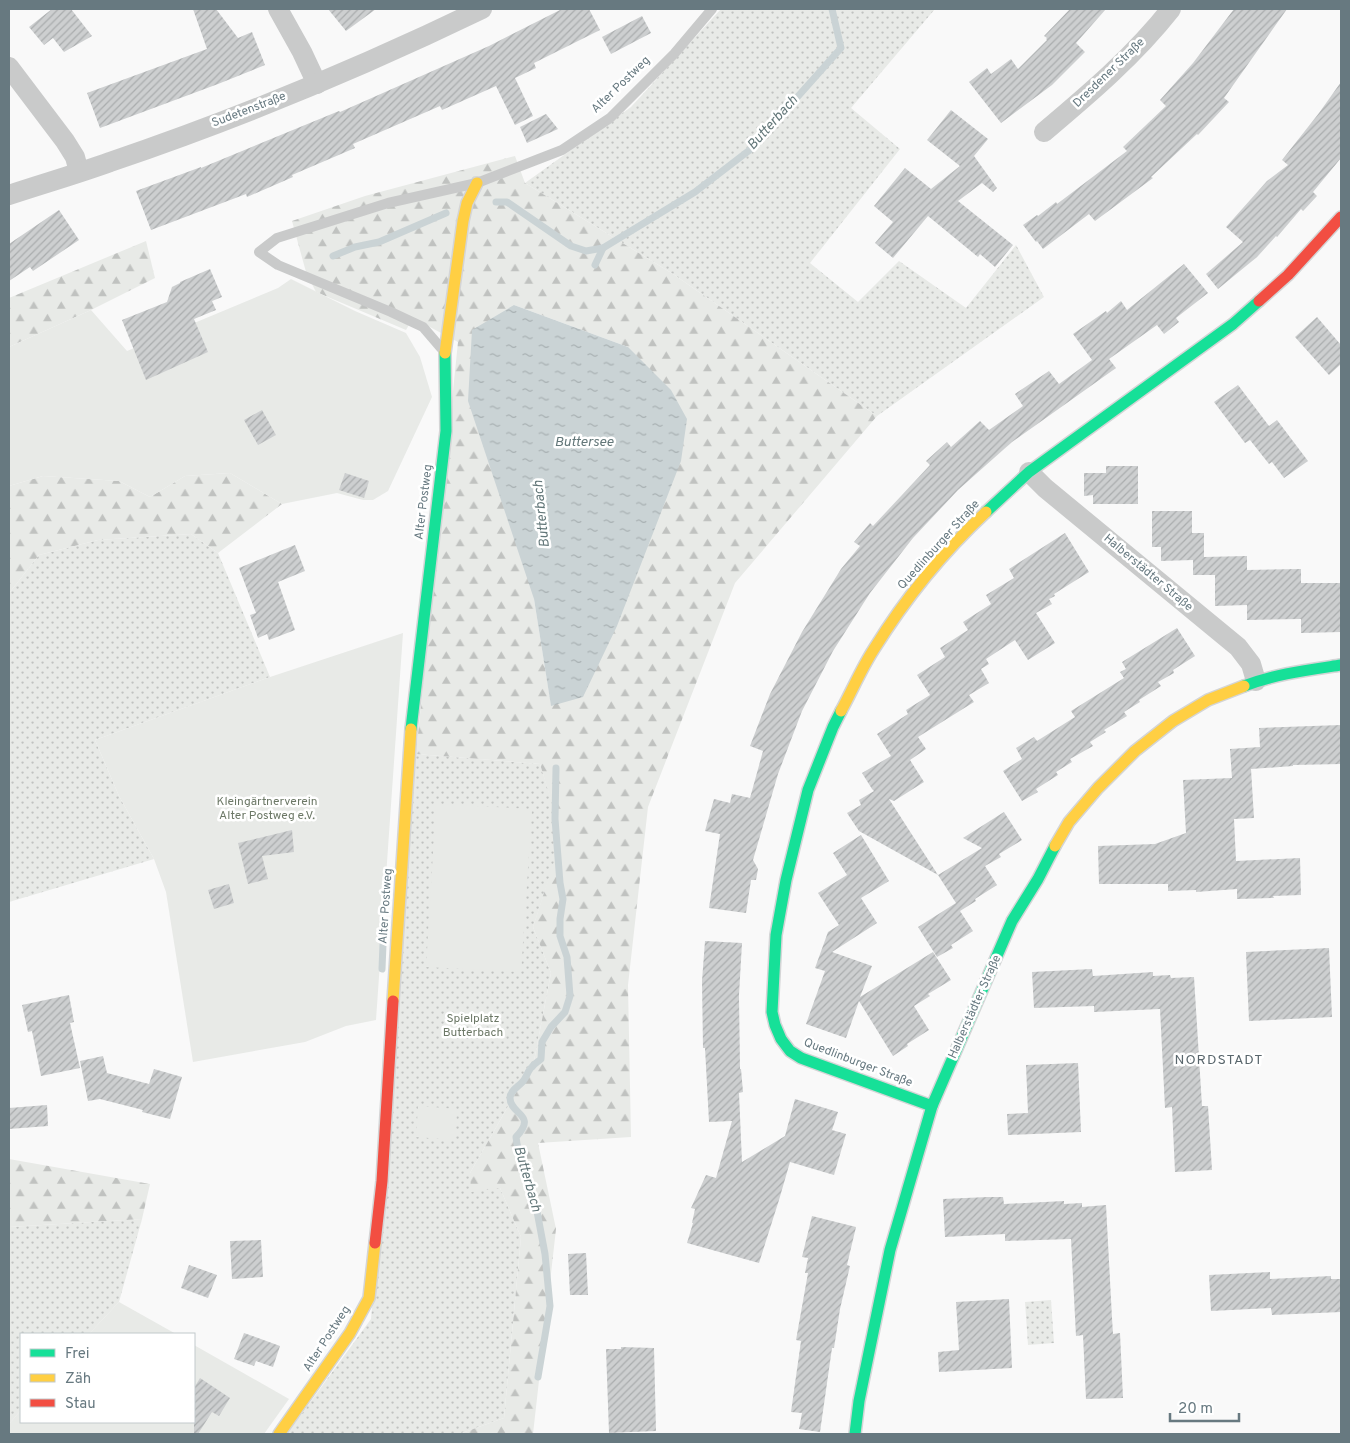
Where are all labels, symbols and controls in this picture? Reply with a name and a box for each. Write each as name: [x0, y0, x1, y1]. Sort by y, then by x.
street label: Dresdener Straße: [1070, 35, 1148, 111]
street label: Alter Postweg: [588, 53, 654, 117]
street label: Sudetenstraße: [210, 89, 288, 131]
water label: Butterbach: [744, 92, 802, 154]
water label: Buttersee: [555, 434, 614, 451]
street label: Alter Postweg: [411, 463, 437, 541]
water label: Butterbach: [530, 479, 554, 548]
street label: Quedlinburger Straße: [894, 497, 984, 593]
street label: Halberstädter Straße: [1100, 531, 1196, 615]
park label: Kleingärtnerverein Alter Postweg e.V.: [216, 794, 318, 824]
street label: Alter Postweg: [375, 868, 397, 944]
street label: Halberstädter Straße: [945, 953, 1005, 1061]
park label: Spielplatz Butterbach: [443, 1011, 503, 1041]
street label: Quedlinburger Straße: [801, 1035, 915, 1091]
district label: NORDSTADT: [1175, 1052, 1263, 1069]
water label: Butterbach: [510, 1144, 545, 1214]
street label: Alter Postweg: [300, 1303, 354, 1375]
legend: [20, 1333, 195, 1423]
text: Frei: [65, 1345, 90, 1364]
text: Zäh: [65, 1370, 91, 1389]
scale bar: [1170, 1390, 1239, 1422]
text: Stau: [65, 1395, 96, 1414]
text: 20 m: [1178, 1400, 1213, 1419]

